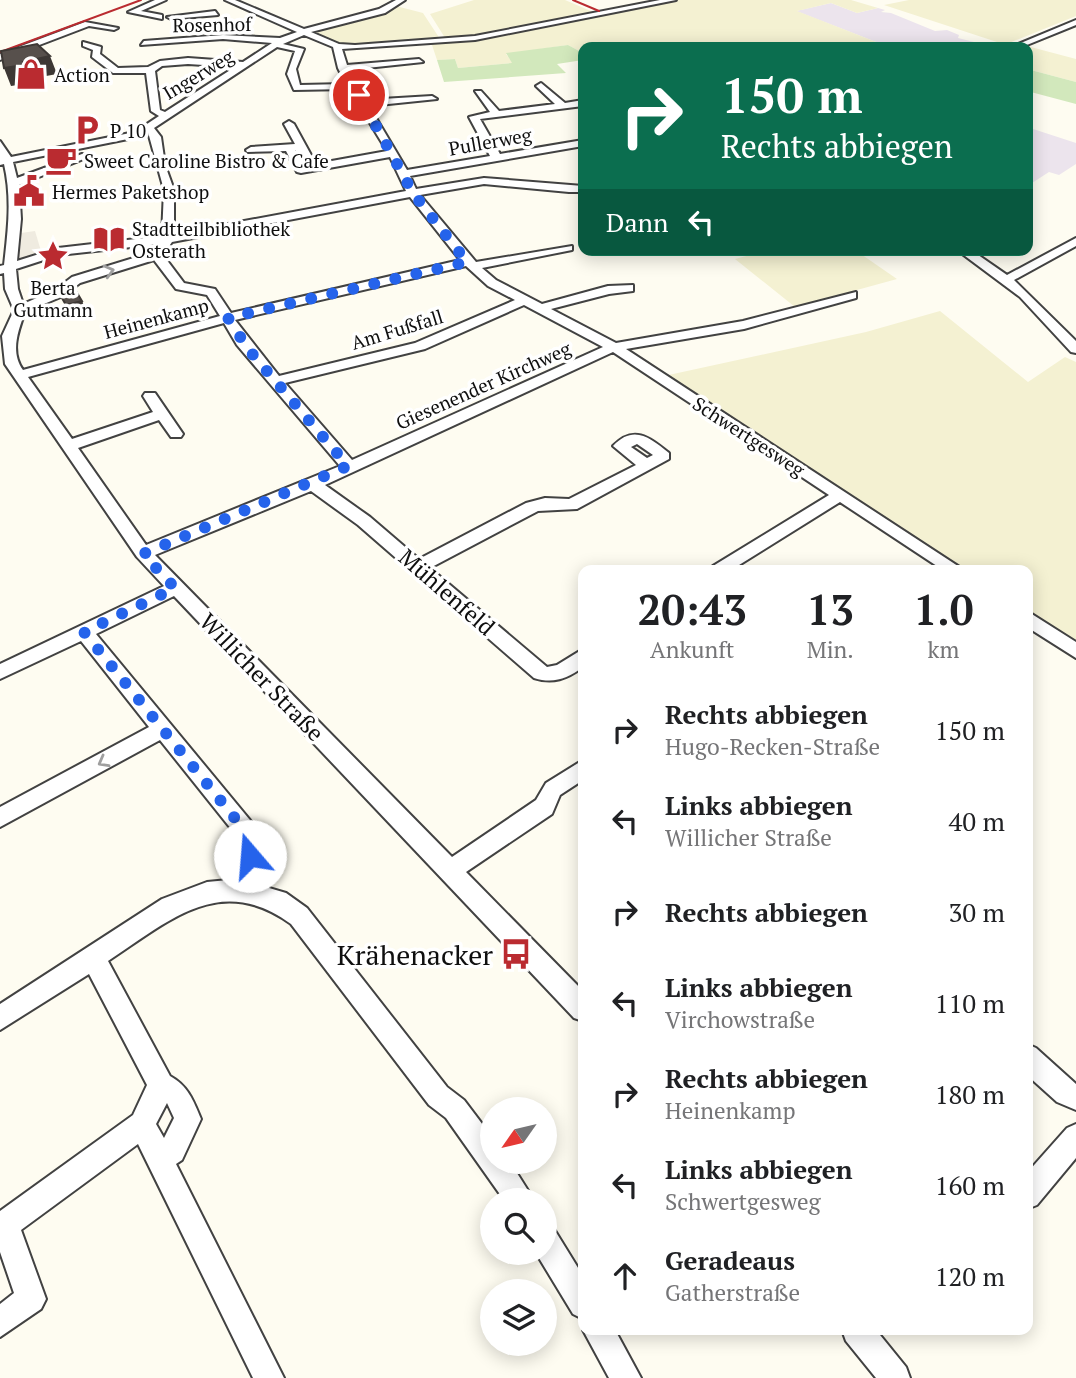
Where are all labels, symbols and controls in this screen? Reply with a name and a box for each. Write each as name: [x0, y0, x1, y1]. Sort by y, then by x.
street label: Rosenhof: [172, 11, 253, 37]
street label: Ingerweg: [158, 43, 239, 105]
shop icon: Action: [14, 57, 48, 91]
place label: Action: [54, 62, 110, 87]
text: 150 m: [721, 62, 863, 127]
pin: [329, 65, 389, 125]
icon: right: [606, 70, 697, 161]
icon: arrive: [340, 76, 378, 114]
parking icon: P 10: [70, 113, 104, 147]
place label: P 10: [110, 118, 146, 143]
street label: Pullerweg: [447, 121, 534, 161]
text: Rechts abbiegen: [721, 125, 953, 167]
cafe icon: Sweet Caroline Bistro & Cafe: [44, 143, 78, 177]
place label: Sweet Caroline Bistro & Cafe: [84, 148, 329, 173]
public building icon: Hermes Paketshop: [12, 174, 46, 208]
place label: Hermes Paketshop: [52, 179, 209, 204]
icon: left: [682, 203, 720, 241]
text: Dann: [606, 205, 668, 239]
place label: Stadtteilbibliothek Osterath: [132, 216, 290, 263]
library icon: Stadtteilbibliothek Osterath: [92, 222, 126, 256]
place icon: Berta Gutmann: [36, 239, 70, 273]
one-way arrow: [103, 265, 115, 279]
place label: Berta Gutmann: [13, 275, 93, 322]
street label: Heinenkamp: [101, 292, 211, 344]
street label: Am Fußfall: [348, 303, 446, 355]
street label: Giesenender Kirchweg: [392, 335, 575, 435]
street label: Schwertgesweg: [688, 390, 811, 482]
street label: Mühlenfeld: [392, 542, 502, 642]
text: 20:43: [638, 581, 747, 637]
text: 13: [806, 581, 854, 637]
text: 1.0: [913, 581, 973, 637]
street label: Willicher Straße: [193, 606, 331, 748]
text: Ankunft: [650, 634, 734, 665]
text: Min.: [807, 634, 854, 665]
text: km: [928, 634, 959, 665]
text: Rechts abbiegen: [665, 697, 868, 731]
icon: right: [606, 711, 644, 749]
text: 150 m: [935, 713, 1005, 747]
text: Hugo-Recken-Straße: [665, 731, 880, 762]
one-way arrow: [98, 754, 110, 767]
text: Links abbiegen: [665, 788, 853, 822]
icon: left: [606, 802, 644, 840]
text: 40 m: [949, 804, 1005, 838]
position arrow: [213, 819, 287, 893]
text: Willicher Straße: [665, 822, 832, 853]
icon: right: [606, 893, 644, 931]
text: Rechts abbiegen: [665, 895, 868, 929]
text: 30 m: [949, 895, 1005, 929]
place label: Krähenacker: [337, 936, 493, 973]
bus stop icon: Krähenacker: [499, 937, 533, 971]
text: Links abbiegen: [665, 970, 853, 1004]
icon: left: [606, 984, 644, 1022]
text: 110 m: [935, 986, 1005, 1020]
text: Virchowstraße: [665, 1004, 815, 1035]
text: Rechts abbiegen: [665, 1061, 868, 1095]
icon: right: [606, 1075, 644, 1113]
text: 180 m: [935, 1077, 1005, 1111]
text: Heinenkamp: [665, 1095, 795, 1126]
north arrow: [480, 1097, 556, 1174]
map controls: [480, 1097, 557, 1356]
text: Links abbiegen: [665, 1152, 853, 1186]
icon: left: [606, 1166, 644, 1204]
text: 160 m: [935, 1168, 1005, 1202]
text: Schwertgesweg: [665, 1186, 821, 1217]
button: search: [480, 1188, 557, 1265]
text: Geradeaus: [665, 1243, 795, 1277]
icon: ahead: [606, 1257, 644, 1295]
text: 120 m: [935, 1259, 1005, 1293]
text: Gatherstraße: [665, 1277, 800, 1308]
button: layers: [480, 1279, 557, 1356]

